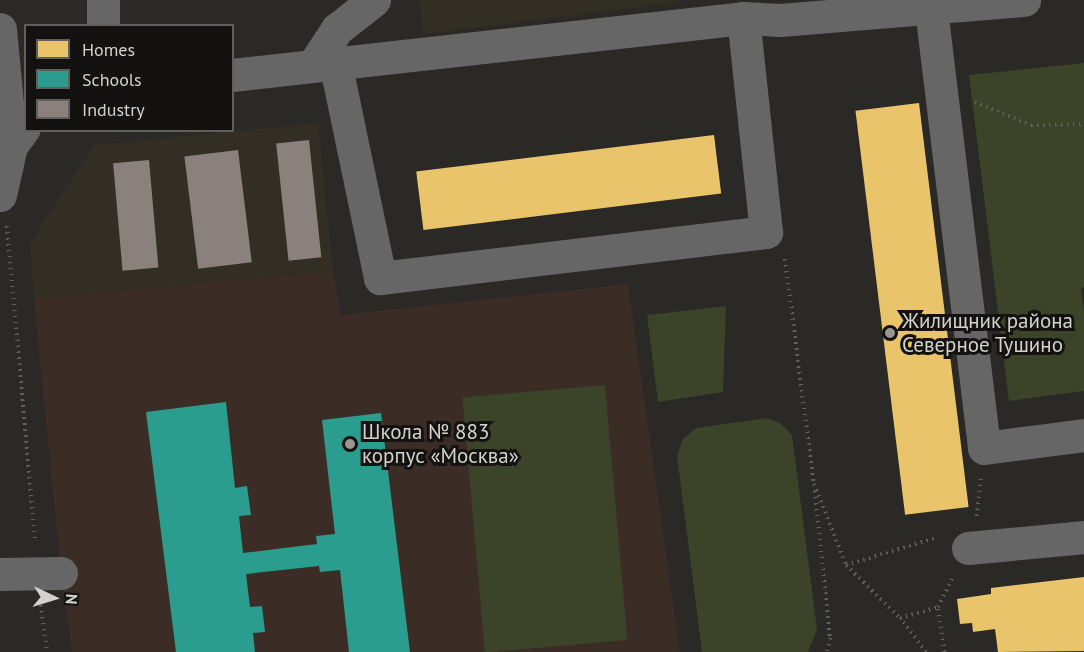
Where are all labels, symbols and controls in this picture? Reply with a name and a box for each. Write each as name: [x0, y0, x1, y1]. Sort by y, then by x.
legend: [24, 24, 234, 132]
text: Homes: [82, 38, 135, 61]
text: Schools: [82, 68, 142, 91]
text: Industry: [82, 98, 145, 121]
place label: Жилищник района Северное Тушино: [902, 308, 1073, 358]
marker: Жилищник района Северное Тушино: [883, 326, 897, 340]
place label: Школа № 883 корпус «Москва»: [362, 419, 519, 469]
marker: Школа № 883 корпус «Москва»: [343, 437, 357, 451]
north arrow: [24, 568, 84, 628]
text: N: [62, 593, 82, 605]

